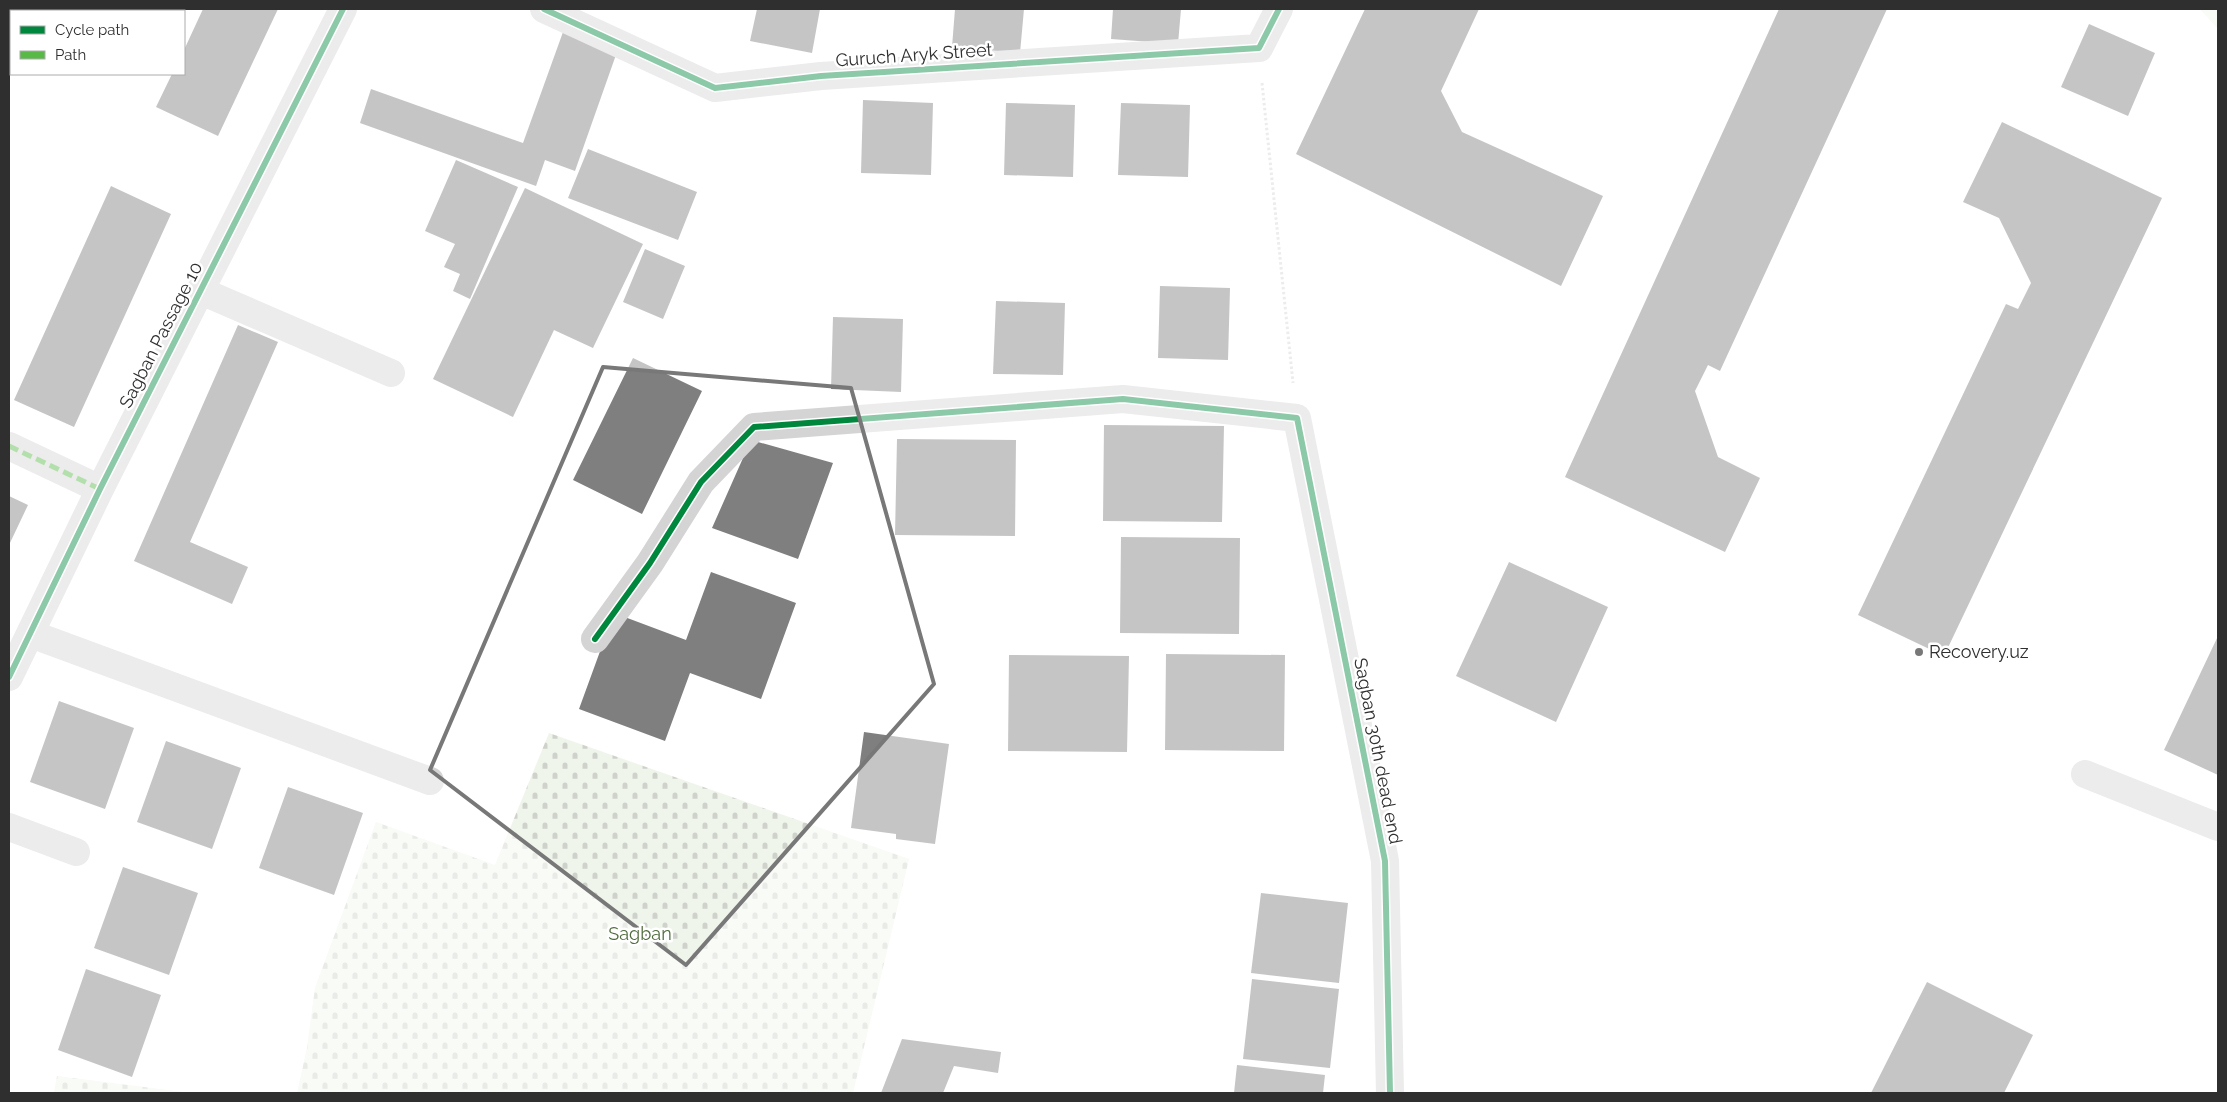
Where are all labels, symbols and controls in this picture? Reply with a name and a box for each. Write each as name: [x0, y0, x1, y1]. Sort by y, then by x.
legend: [10, 10, 185, 75]
text: Cycle path: [55, 21, 129, 39]
street label: Guruch Aryk Street: [835, 39, 993, 70]
text: Path: [55, 46, 86, 64]
street label: Sagban Passage 10: [115, 258, 206, 411]
place label: Recovery.uz: [1929, 641, 2029, 662]
marker: Recovery.uz: [1913, 646, 1925, 658]
street label: Sagban 30th dead end: [1350, 656, 1407, 846]
park label: Sagban: [608, 923, 672, 944]

